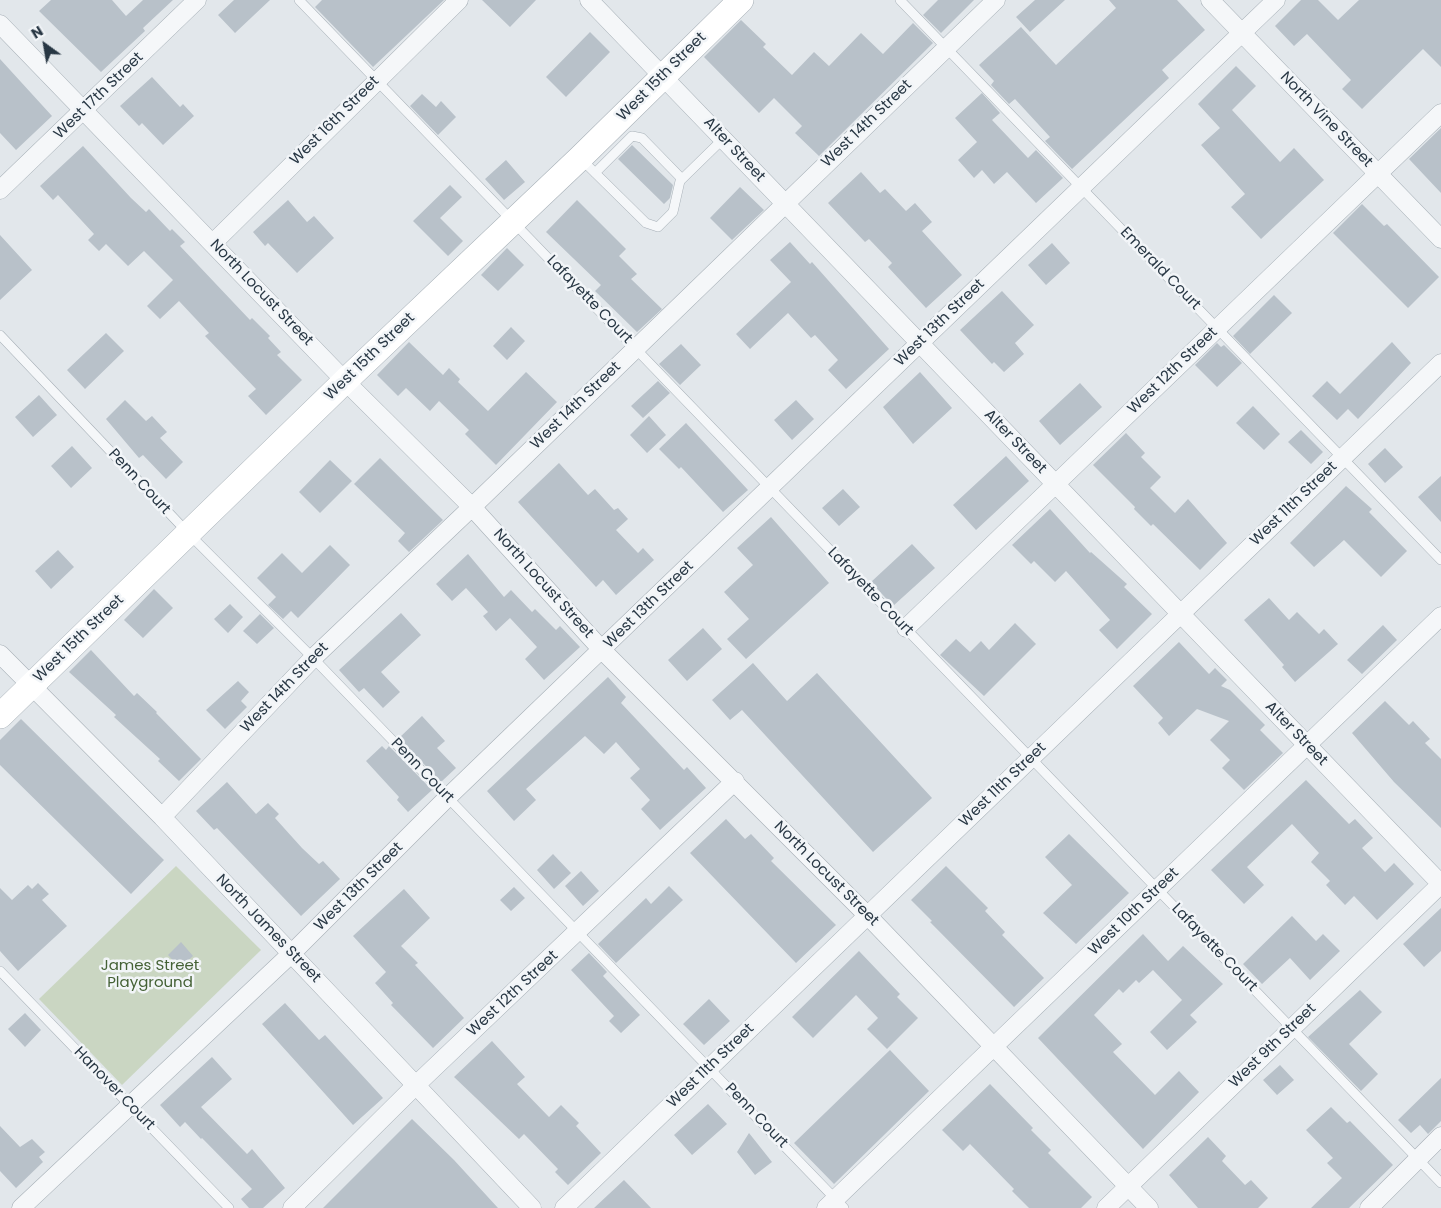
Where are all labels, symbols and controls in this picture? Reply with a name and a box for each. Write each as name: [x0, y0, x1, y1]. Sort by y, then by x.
north arrow: [20, 20, 70, 70]
text: N: [27, 21, 47, 44]
street label: West 15th Street: [614, 29, 710, 125]
street label: West 17th Street: [51, 49, 147, 143]
street label: North Vine Street: [1276, 69, 1376, 171]
street label: West 16th Street: [287, 73, 383, 169]
street label: West 14th Street: [818, 76, 916, 172]
street label: Alter Street: [699, 114, 769, 186]
street label: Emerald Court: [1116, 224, 1204, 314]
street label: North Locust Street: [206, 236, 316, 350]
street label: Lafayette Court: [542, 252, 636, 348]
street label: West 13th Street: [891, 276, 989, 370]
street label: West 15th Street: [321, 309, 419, 405]
street label: West 12th Street: [1124, 324, 1222, 418]
street label: West 14th Street: [527, 358, 625, 454]
street label: Alter Street: [980, 406, 1050, 478]
street label: Penn Court: [104, 446, 174, 518]
street label: West 11th Street: [1247, 458, 1341, 550]
street label: North Locust Street: [489, 526, 597, 642]
street label: Lafayette Court: [823, 544, 917, 640]
street label: West 13th Street: [600, 558, 698, 652]
street label: West 15th Street: [30, 591, 128, 687]
street label: West 14th Street: [237, 639, 333, 737]
street label: Alter Street: [1261, 698, 1331, 770]
street label: Penn Court: [387, 735, 457, 807]
street label: West 11th Street: [956, 739, 1050, 831]
street label: North Locust Street: [770, 818, 882, 930]
street label: West 13th Street: [311, 839, 407, 935]
street label: West 10th Street: [1085, 864, 1183, 960]
street label: North James Street: [212, 871, 324, 987]
street label: Lafayette Court: [1167, 900, 1261, 996]
street label: West 12th Street: [464, 947, 562, 1041]
park label: James Street Playground: [101, 957, 199, 992]
street label: West 9th Street: [1226, 1000, 1320, 1092]
street label: West 11th Street: [664, 1020, 758, 1112]
street label: Hanover Court: [70, 1044, 158, 1134]
street label: Penn Court: [721, 1080, 791, 1152]

